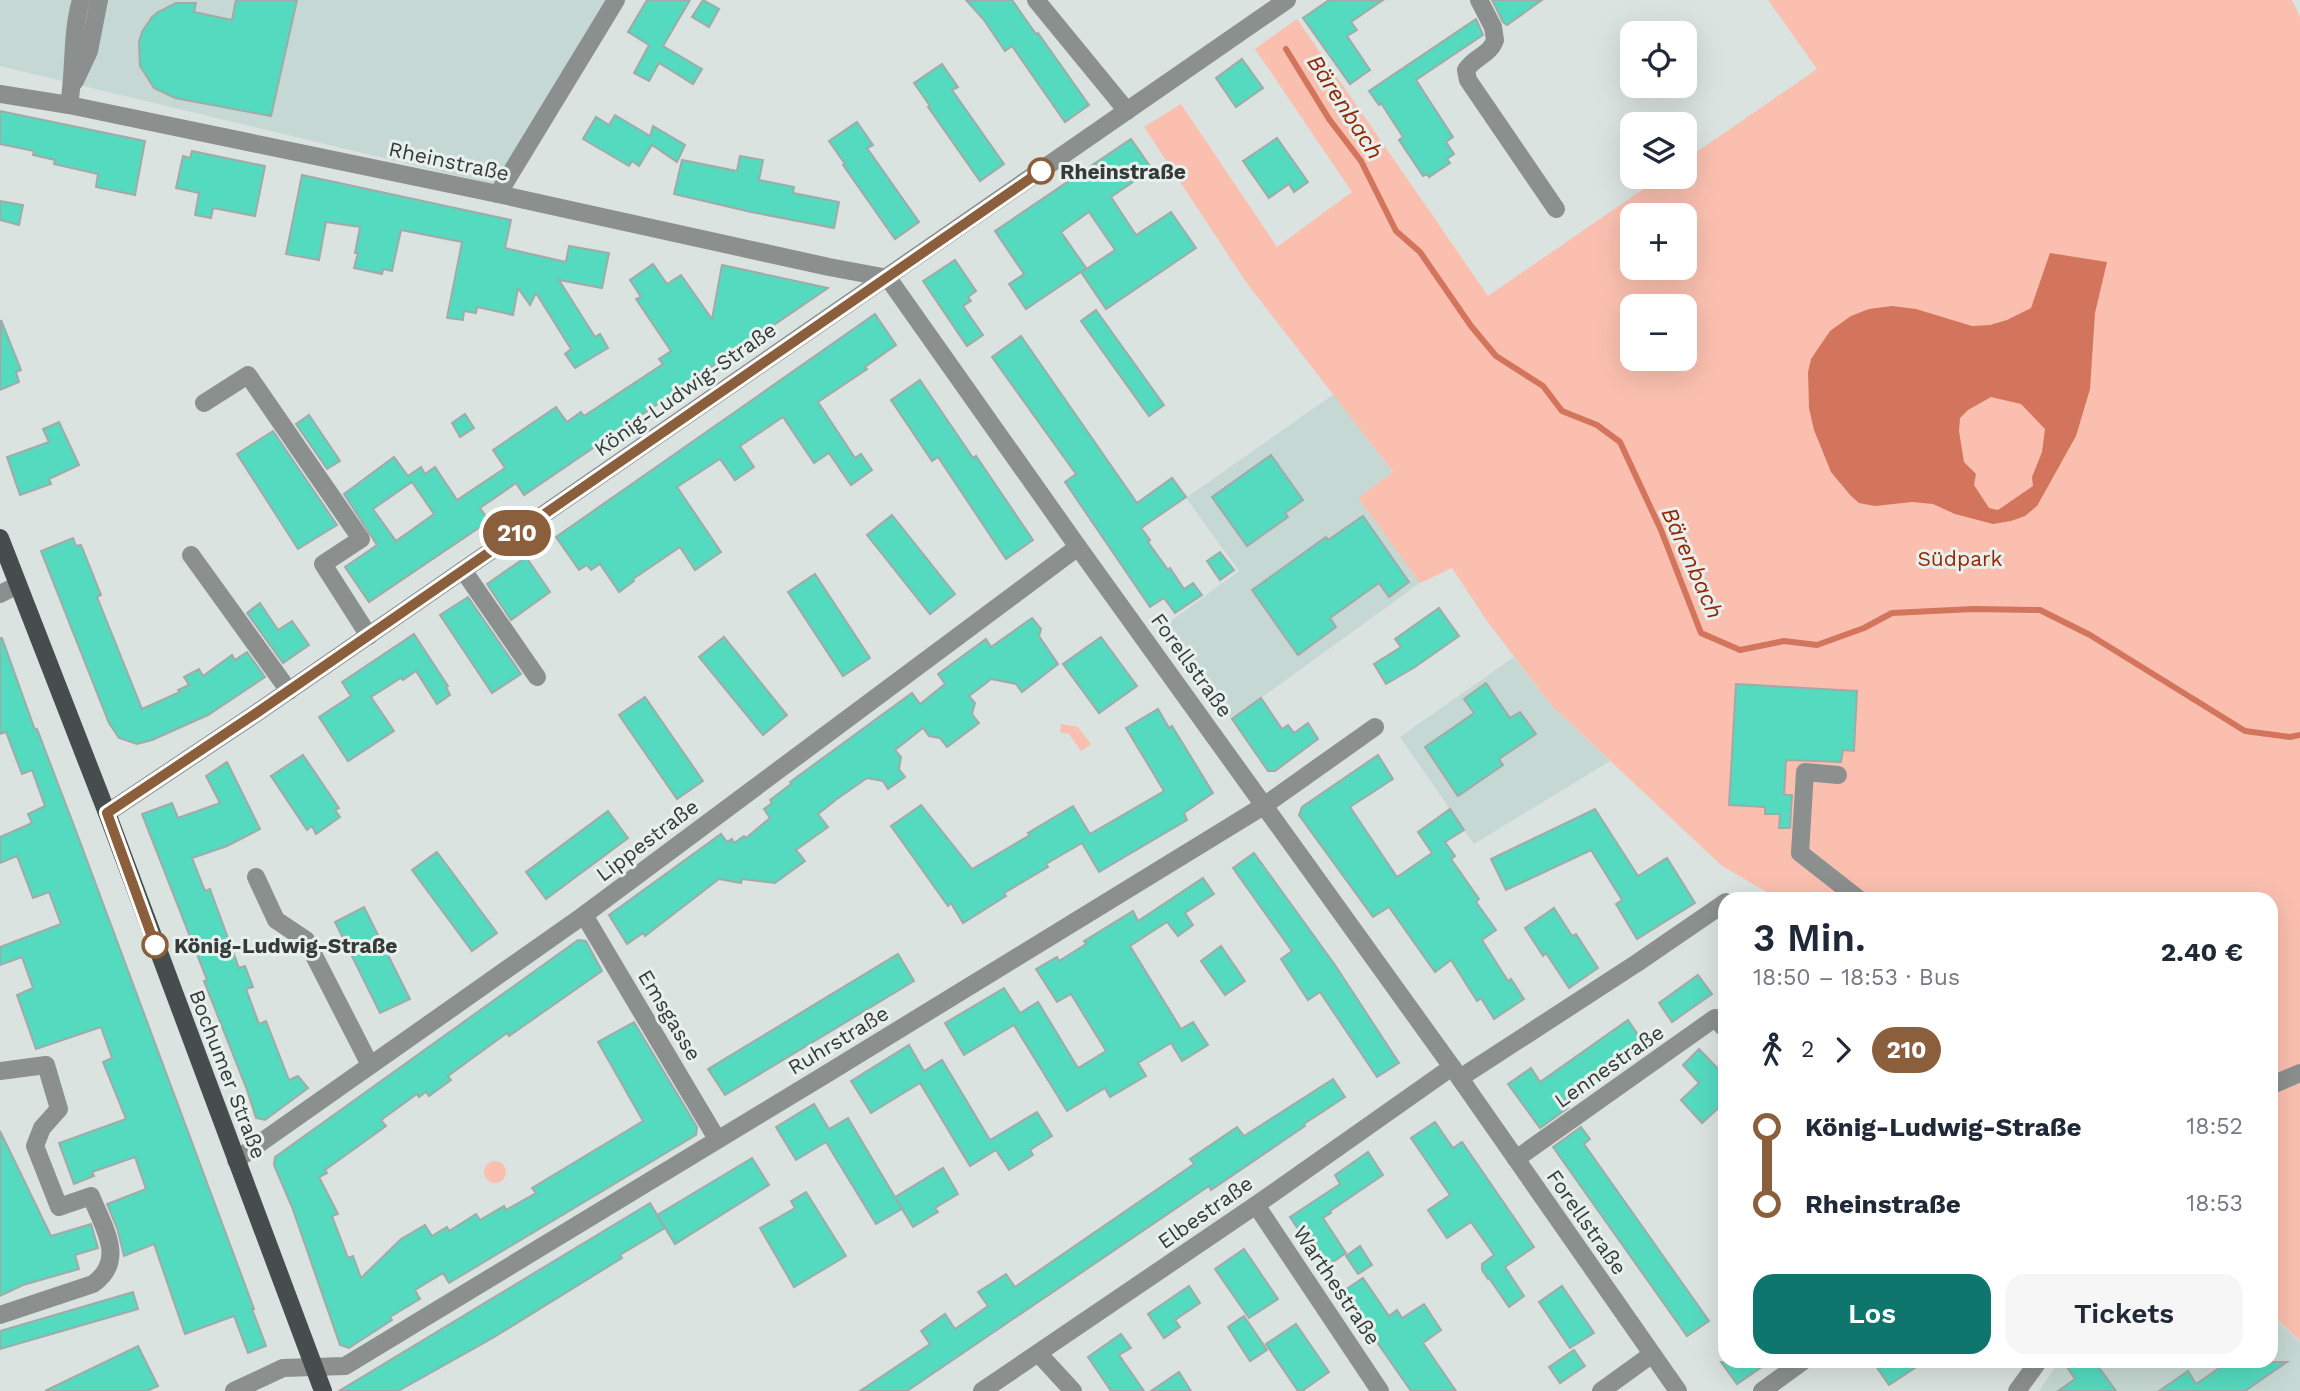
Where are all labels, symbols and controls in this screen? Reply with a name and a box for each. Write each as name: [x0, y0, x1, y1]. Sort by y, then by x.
map controls: [1620, 21, 1697, 371]
button: locate: [1620, 21, 1697, 98]
water label: Bärenbach: [1301, 50, 1389, 164]
button: layers: [1620, 112, 1697, 189]
street label: Rheinstraße: [386, 136, 512, 186]
marker: Rheinstraße: [1028, 158, 1054, 184]
place label: Rheinstraße: [1060, 159, 1186, 184]
button: +: [1620, 203, 1697, 280]
button: −: [1620, 294, 1697, 371]
street label: König-Ludwig-Straße: [589, 317, 781, 461]
water label: Bärenbach: [1655, 503, 1729, 623]
line badge: 210: [477, 510, 557, 556]
text: 210: [497, 519, 537, 547]
park label: Südpark: [1917, 546, 2003, 571]
street label: Forellstraße: [1146, 608, 1238, 722]
street label: Lippestraße: [591, 793, 703, 887]
text: 3 Min.: [1753, 916, 1866, 960]
marker: König-Ludwig-Straße: [142, 932, 168, 958]
place label: König-Ludwig-Straße: [174, 933, 397, 958]
text: 2.40 €: [2161, 937, 2243, 967]
text: 18:50 – 18:53 · Bus: [1753, 964, 1960, 991]
street label: Emsgasse: [633, 965, 707, 1065]
street label: Bochumer Straße: [184, 986, 272, 1162]
street label: Ruhrstraße: [783, 1000, 893, 1080]
street label: Lennestraße: [1550, 1019, 1668, 1113]
icon: walk: [1753, 1031, 1791, 1069]
icon: forward: [1824, 1031, 1862, 1069]
text: 2: [1801, 1036, 1814, 1063]
text: 210: [1886, 1036, 1927, 1064]
text: König-Ludwig-Straße: [1805, 1112, 2082, 1142]
text: 18:52: [2186, 1113, 2243, 1140]
street label: Forellstraße: [1542, 1165, 1632, 1279]
street label: Elbestraße: [1153, 1170, 1257, 1254]
text: Rheinstraße: [1805, 1189, 1961, 1219]
text: 18:53: [2186, 1190, 2243, 1217]
street label: Warthestraße: [1288, 1221, 1386, 1349]
button: Los: [1753, 1274, 1991, 1354]
button: Tickets: [2005, 1274, 2243, 1354]

